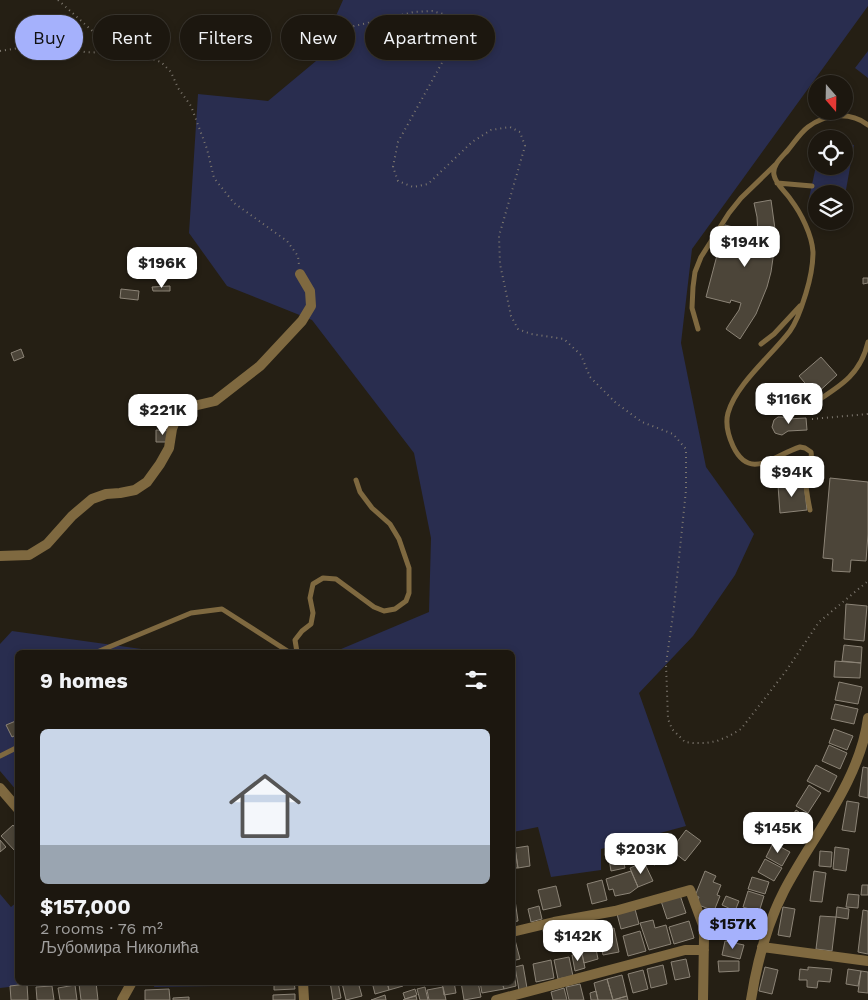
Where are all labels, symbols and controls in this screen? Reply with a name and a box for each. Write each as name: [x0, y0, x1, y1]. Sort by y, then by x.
chip: Buy: [15, 15, 83, 60]
chip: Rent: [93, 15, 170, 60]
chip: Filters: [180, 15, 271, 60]
chip: New: [281, 15, 355, 60]
chip: Apartment: [365, 15, 495, 60]
north arrow: [808, 75, 852, 120]
map controls: [808, 75, 853, 230]
button: locate: [808, 130, 853, 175]
button: layers: [808, 185, 853, 230]
pin: $194K: [710, 226, 780, 268]
text: $194K: [721, 232, 769, 251]
pin: $196K: [127, 246, 197, 289]
text: $196K: [138, 253, 186, 272]
pin: $116K: [754, 382, 824, 425]
text: $116K: [767, 389, 812, 408]
pin: $221K: [128, 394, 198, 436]
text: $221K: [139, 400, 187, 419]
pin: $94K: [762, 456, 822, 498]
text: $94K: [771, 462, 813, 481]
icon: filters: [462, 666, 490, 694]
text: 9 homes: [40, 668, 128, 693]
icon: home: [220, 761, 310, 851]
pin: $145K: [743, 812, 813, 854]
text: $145K: [754, 818, 802, 837]
pin: $203K: [606, 832, 676, 875]
text: $203K: [616, 839, 666, 858]
text: $157,000: [40, 894, 131, 919]
pin: $157K: [698, 908, 768, 950]
text: $157K: [710, 914, 756, 933]
text: 2 rooms · 76 m²: [40, 919, 163, 938]
pin: $142K: [543, 920, 613, 962]
text: $142K: [554, 926, 602, 945]
text: Љубомира Николића: [40, 938, 199, 957]

